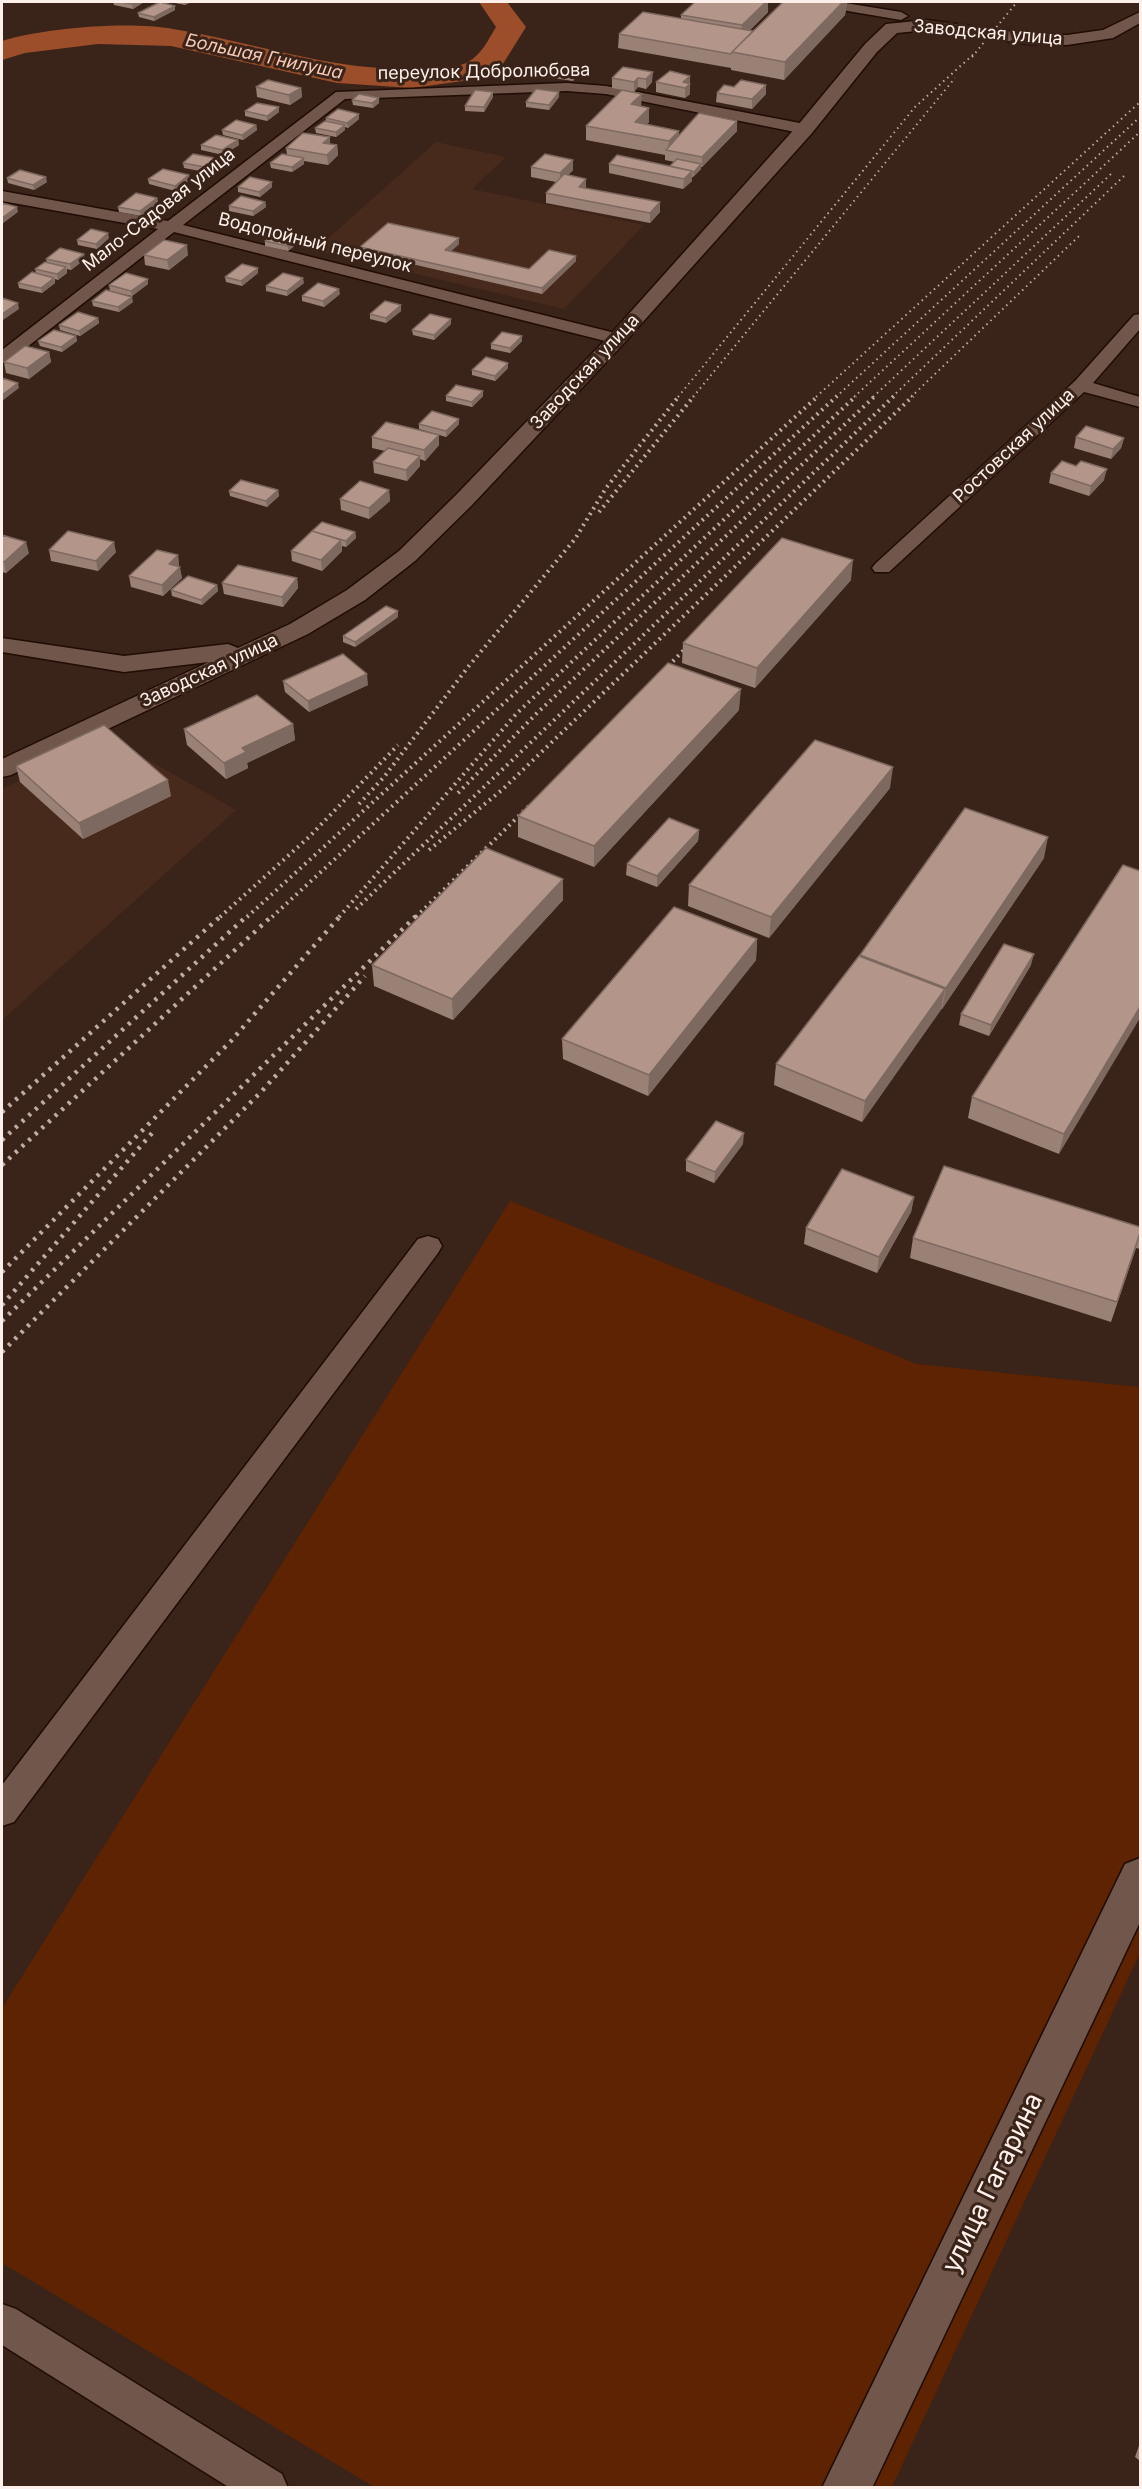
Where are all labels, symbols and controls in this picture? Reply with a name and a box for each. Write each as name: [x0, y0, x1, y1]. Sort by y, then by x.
street label: Заводская улица: [912, 16, 1064, 50]
water label: Большая Гнилуша: [183, 30, 345, 84]
street label: переулок Добролюбова: [377, 59, 591, 85]
street label: Мало-Садовая улица: [78, 144, 240, 276]
street label: Водопойный переулок: [216, 208, 414, 278]
street label: Заводская улица: [526, 310, 644, 434]
street label: Ростовская улица: [949, 384, 1079, 508]
street label: Заводская улица: [137, 630, 281, 712]
street label: улица Гагарина: [936, 2088, 1050, 2278]

